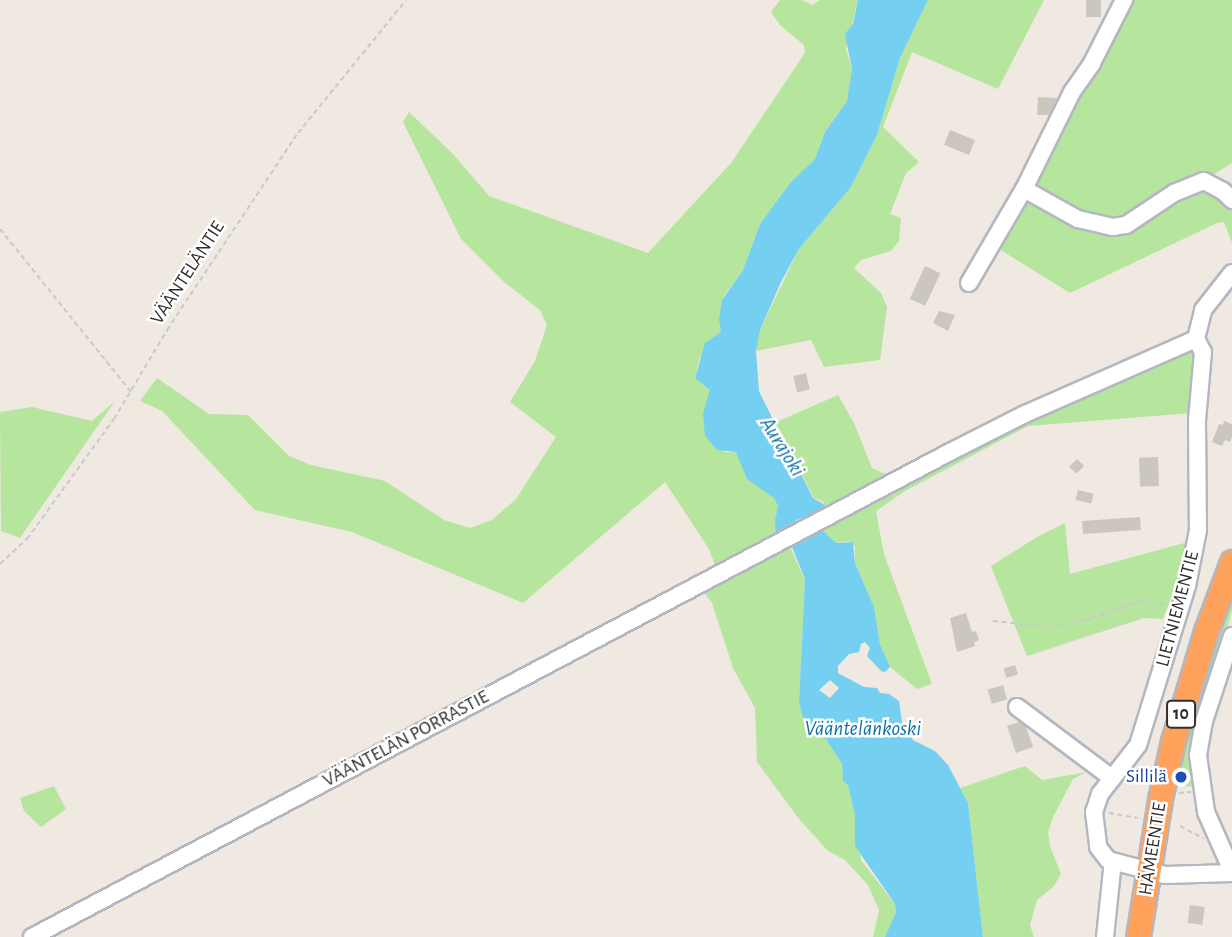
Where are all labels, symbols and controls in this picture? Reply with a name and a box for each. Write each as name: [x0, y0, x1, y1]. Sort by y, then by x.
street label: VÄÄNTELÄNTIE: [146, 217, 230, 329]
water label: Aurajoki: [754, 413, 810, 481]
street label: LIETNIEMENTIE: [1152, 549, 1204, 669]
street label: VÄÄNTELÄN PORRASTIE: [319, 686, 493, 792]
road number: 10: [1165, 700, 1197, 728]
water label: Vääntelänkoski: [805, 716, 921, 742]
place label: Sillilä: [1126, 766, 1167, 788]
marker: Sillilä: [1173, 769, 1189, 785]
street label: HÄMEENTIE: [1134, 801, 1172, 897]

